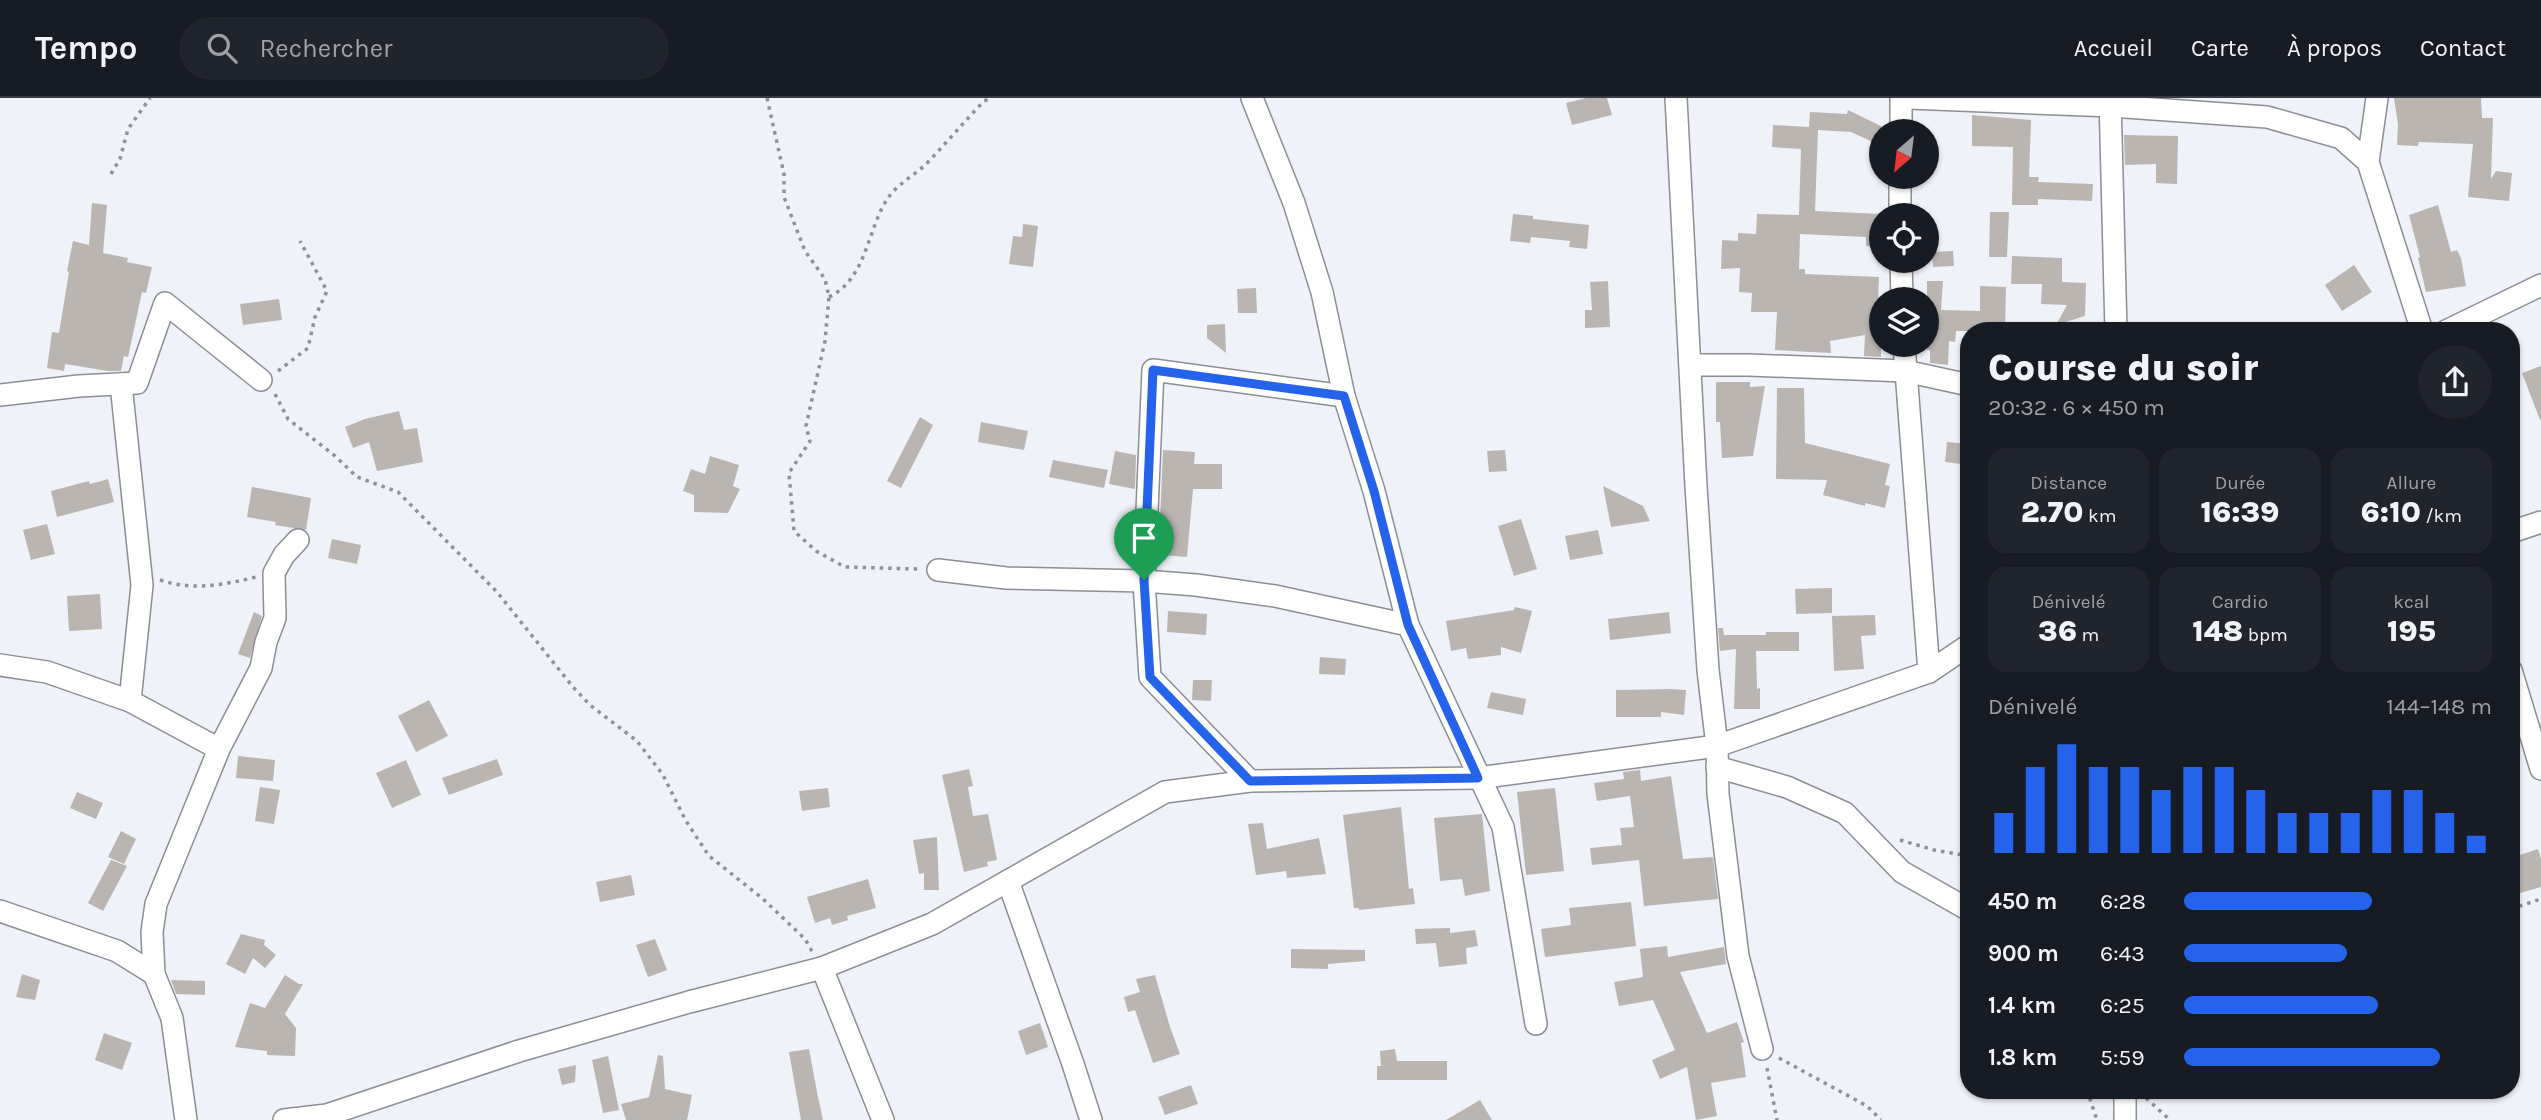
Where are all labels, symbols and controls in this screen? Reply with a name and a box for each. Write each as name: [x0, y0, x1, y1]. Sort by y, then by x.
search box: [179, 17, 669, 80]
text: Tempo: [35, 29, 137, 67]
icon: search: [203, 29, 241, 67]
text: Rechercher: [259, 33, 392, 64]
text: Accueil: [2074, 34, 2153, 62]
text: Carte: [2191, 34, 2249, 62]
text: À propos: [2287, 34, 2382, 62]
text: Contact: [2420, 34, 2506, 62]
north arrow: [1869, 119, 1939, 189]
map controls: [1869, 119, 1939, 357]
button: locate: [1869, 203, 1939, 273]
button: layers: [1869, 287, 1939, 357]
text: Course du soir: [1988, 345, 2259, 390]
button: share: [2418, 345, 2492, 419]
text: 20:32 · 6 × 450 m: [1988, 394, 2165, 421]
text: Distance: [2030, 472, 2107, 494]
text: Durée: [2215, 472, 2265, 494]
text: Allure: [2386, 472, 2436, 494]
text: 2.70: [2021, 494, 2083, 530]
text: 16:39: [2200, 494, 2280, 530]
text: 6:10: [2361, 494, 2421, 530]
text: km: [2083, 505, 2116, 527]
text: /km: [2421, 505, 2462, 527]
pin: [1114, 508, 1174, 580]
icon: arrive: [1125, 519, 1163, 557]
text: Dénivelé: [2032, 591, 2106, 613]
text: Cardio: [2212, 591, 2268, 613]
text: kcal: [2393, 591, 2429, 613]
text: 36: [2038, 613, 2077, 649]
text: 148: [2192, 613, 2243, 649]
text: 195: [2387, 613, 2436, 649]
text: m: [2077, 624, 2099, 646]
text: bpm: [2243, 624, 2288, 646]
text: Dénivelé: [1988, 693, 2077, 720]
text: 144–148 m: [2386, 693, 2492, 720]
text: 450 m: [1988, 888, 2057, 915]
text: 6:28: [2100, 888, 2146, 915]
text: 900 m: [1988, 940, 2059, 967]
text: 6:43: [2100, 940, 2145, 967]
text: 1.4 km: [1988, 992, 2056, 1019]
text: 6:25: [2100, 992, 2145, 1019]
text: 1.8 km: [1988, 1044, 2057, 1071]
text: 5:59: [2100, 1044, 2145, 1071]

